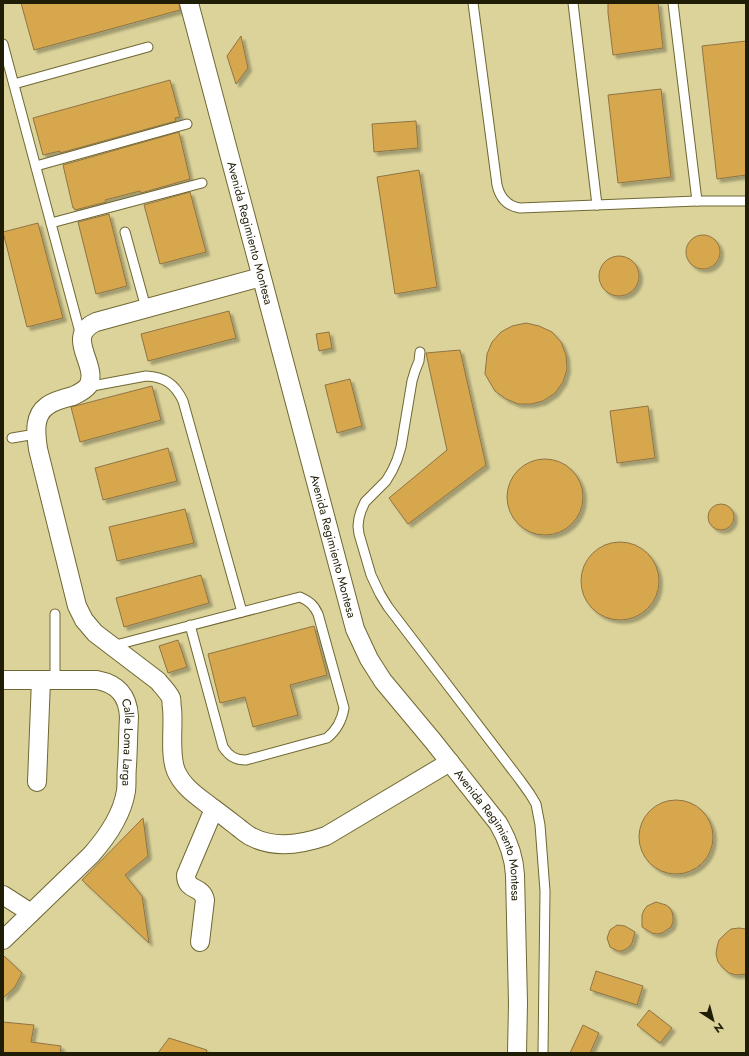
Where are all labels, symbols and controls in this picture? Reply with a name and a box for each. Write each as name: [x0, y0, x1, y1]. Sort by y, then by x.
street label: Avenida Regimiento Montesa: [222, 159, 278, 307]
street label: Avenida Regimiento Montesa: [305, 473, 361, 620]
street label: Calle Loma Larga: [117, 696, 138, 787]
street label: Avenida Regimiento Montesa: [450, 765, 525, 901]
north arrow: [693, 1000, 733, 1040]
text: N: [711, 1019, 727, 1037]

